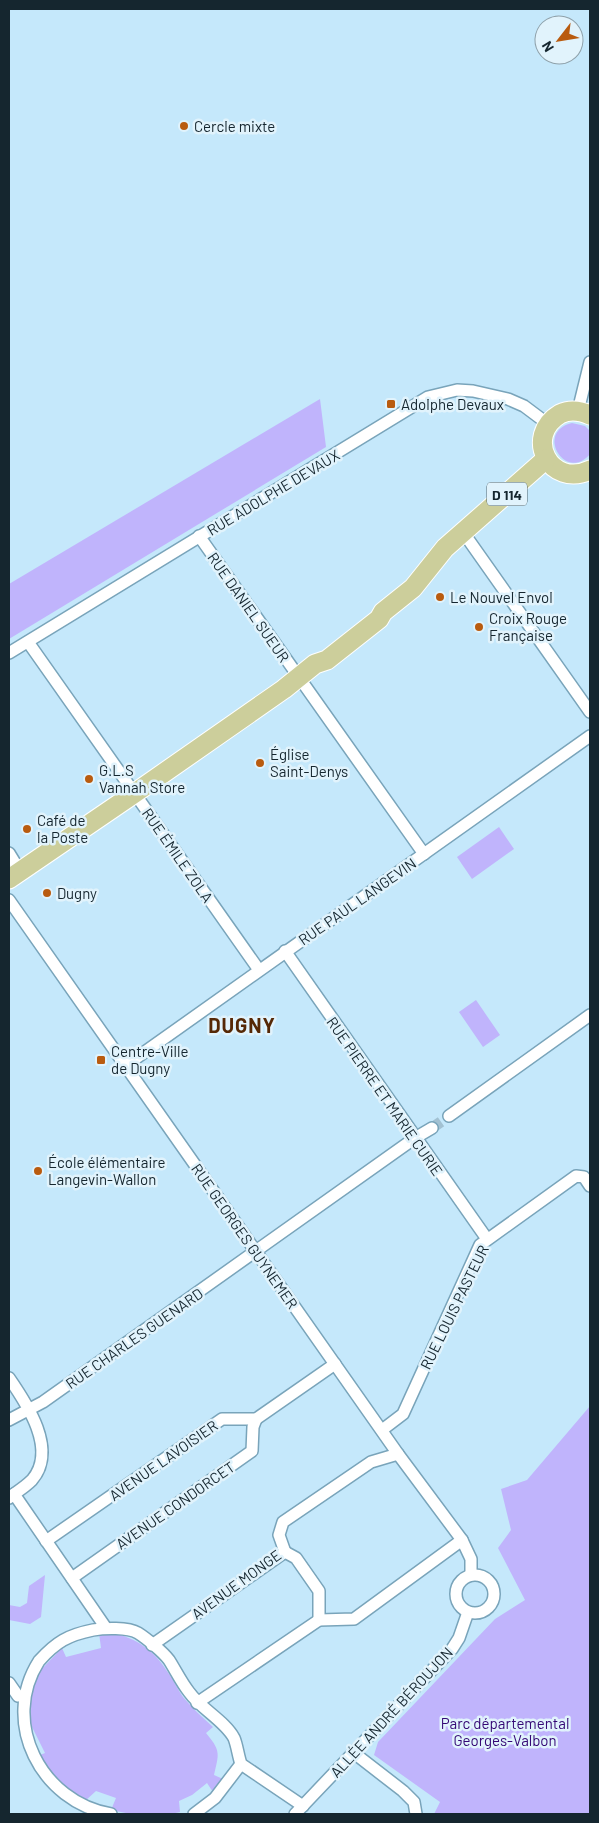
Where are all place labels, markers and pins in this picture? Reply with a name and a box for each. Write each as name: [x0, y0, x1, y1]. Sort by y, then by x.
place label: Cercle mixte: [194, 117, 275, 135]
marker: Cercle mixte: [178, 120, 190, 132]
place label: Adolphe Devaux: [401, 395, 504, 413]
marker: Adolphe Devaux: [385, 398, 397, 410]
place label: Le Nouvel Envol: [450, 588, 553, 606]
marker: Le Nouvel Envol: [434, 591, 446, 603]
place label: Croix Rouge Française: [489, 609, 567, 644]
marker: Croix Rouge Française: [473, 621, 485, 633]
place label: Église Saint-Denys: [270, 745, 348, 780]
marker: Église Saint-Denys: [254, 757, 266, 769]
place label: G.L.S Vannah Store: [99, 761, 185, 796]
marker: G.L.S Vannah Store: [83, 773, 95, 785]
place label: Café de la Poste: [37, 811, 88, 846]
marker: Café de la Poste: [21, 823, 33, 835]
place label: Dugny: [57, 884, 97, 902]
marker: Dugny: [41, 887, 53, 899]
place label: Centre-Ville de Dugny: [111, 1042, 188, 1077]
marker: Centre-Ville de Dugny: [95, 1054, 107, 1066]
place label: École élémentaire Langevin-Wallon: [48, 1153, 166, 1188]
marker: École élémentaire Langevin-Wallon: [32, 1165, 44, 1177]

